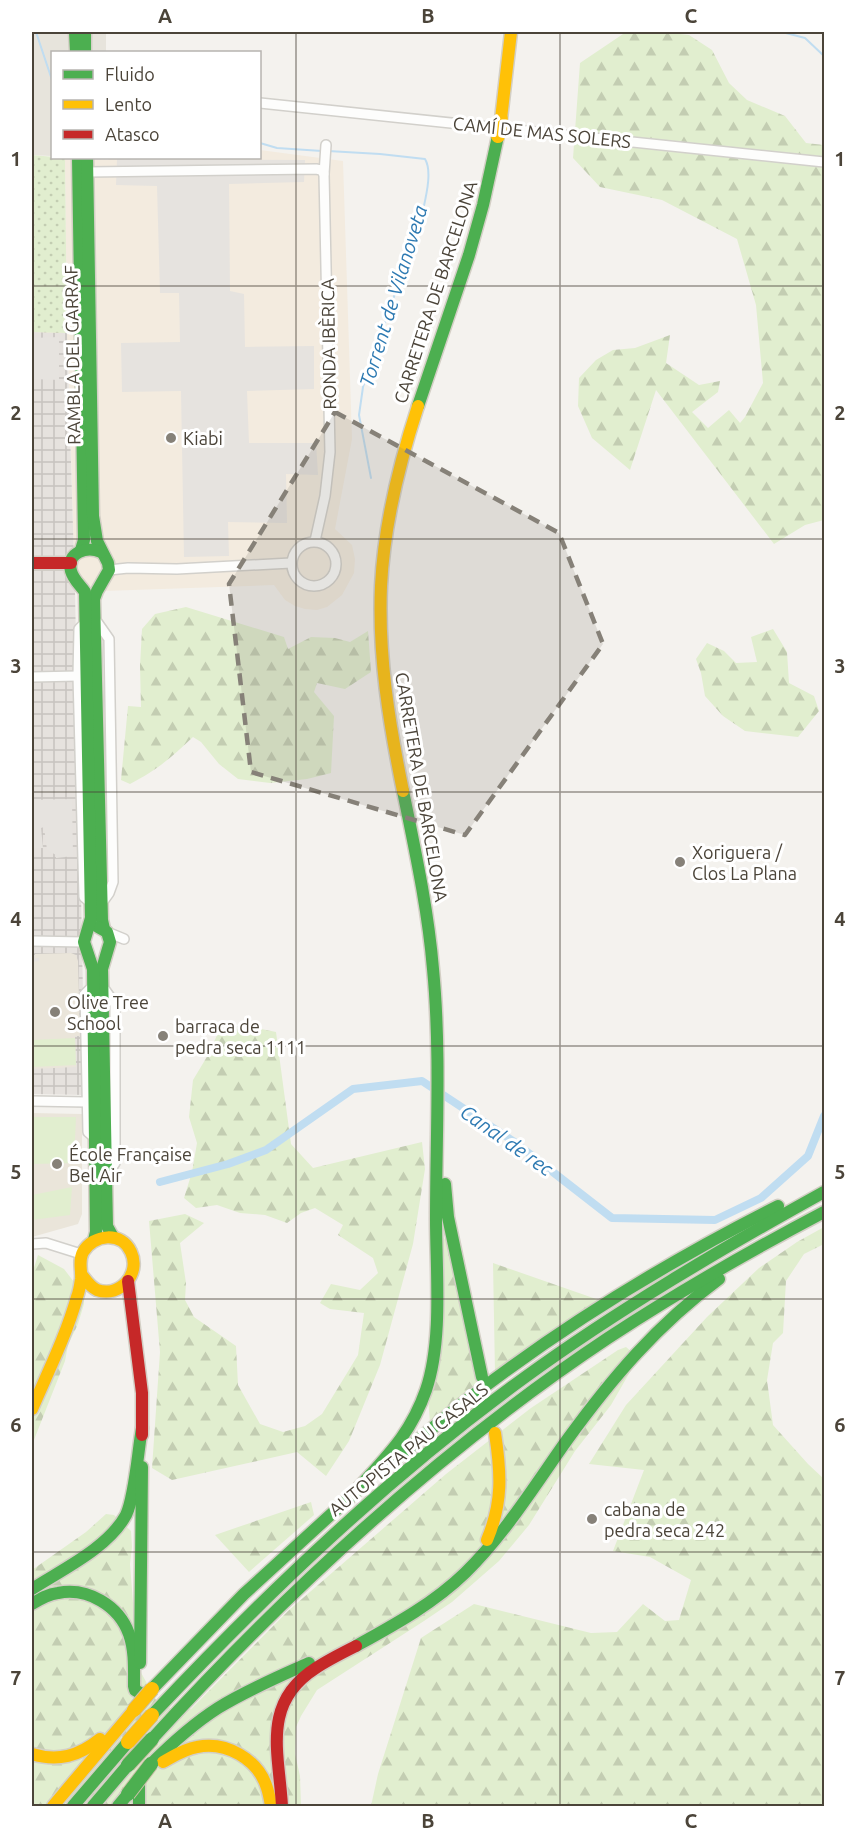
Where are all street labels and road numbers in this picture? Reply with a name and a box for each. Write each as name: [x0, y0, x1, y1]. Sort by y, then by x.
street label: CAMÍ DE MAS SOLERS: [452, 112, 632, 151]
street label: CARRETERA DE BARCELONA: [390, 178, 481, 406]
street label: RAMBLA DEL GARRAF: [60, 265, 84, 445]
street label: RONDA IBÈRICA: [316, 278, 339, 410]
street label: CARRETERA DE BARCELONA: [392, 671, 452, 904]
street label: AUTOPISTA PAU CASALS: [324, 1379, 492, 1519]

